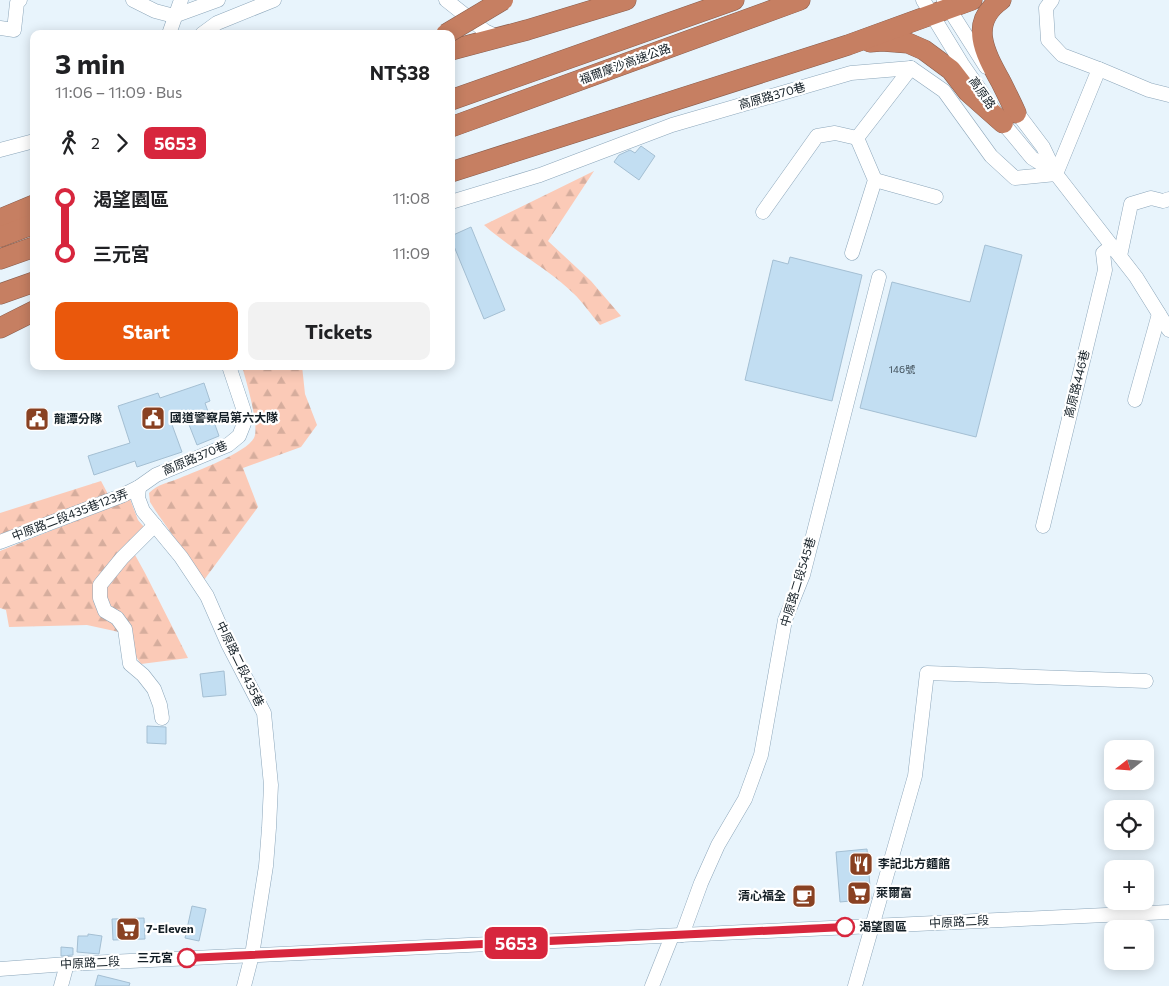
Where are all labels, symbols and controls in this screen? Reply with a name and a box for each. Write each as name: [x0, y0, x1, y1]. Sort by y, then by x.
street label: 福爾摩沙高速公路: [577, 40, 672, 86]
text: 3 min: [55, 46, 125, 80]
text: NT$38: [370, 61, 430, 84]
street label: 高原路: [967, 74, 999, 111]
street label: 高原路370巷: [737, 79, 807, 111]
text: 11:06 – 11:09 · Bus: [55, 82, 182, 101]
icon: walk: [55, 129, 83, 157]
icon: forward: [108, 129, 136, 157]
text: 5653: [154, 132, 196, 154]
text: 2: [91, 133, 100, 152]
text: 渴望園區: [93, 187, 169, 210]
text: 11:08: [392, 188, 430, 207]
text: 三元宮: [93, 242, 150, 265]
text: 11:09: [392, 243, 430, 262]
button: Start: [55, 302, 238, 360]
button: Tickets: [248, 302, 430, 360]
street label: 高原路446巷: [1061, 348, 1091, 419]
house number: 146號: [889, 363, 915, 375]
public building icon: 國道警察局第六大隊: [140, 405, 166, 431]
public building icon: 龍潭分隊: [24, 406, 50, 432]
place label: 國道警察局第六大隊: [170, 410, 278, 424]
place label: 龍潭分隊: [54, 411, 102, 425]
street label: 高原路370巷: [160, 437, 229, 477]
street label: 中原路二段435巷123弄: [9, 485, 130, 543]
street label: 中原路二段545巷: [777, 535, 817, 628]
street label: 中原路二段435巷: [214, 619, 268, 708]
north arrow: [1104, 740, 1154, 790]
map controls: [1104, 740, 1154, 970]
button: locate: [1104, 800, 1154, 850]
restaurant icon: 李記北方麵館: [848, 851, 874, 877]
place label: 李記北方麵館: [878, 856, 950, 870]
button: +: [1104, 860, 1154, 910]
supermarket icon: 萊爾富: [846, 880, 872, 906]
cafe icon: 清心福全: [791, 883, 817, 909]
place label: 萊爾富: [876, 885, 912, 899]
place label: 清心福全: [738, 888, 786, 902]
street label: 中原路二段: [929, 912, 989, 930]
supermarket icon: 7-Eleven: [115, 916, 141, 942]
marker: 渴望園區: [835, 917, 855, 937]
place label: 渴望園區: [859, 919, 907, 933]
button: −: [1104, 920, 1154, 970]
place label: 7-Eleven: [146, 921, 194, 935]
line badge: 5653: [481, 927, 551, 959]
text: 5653: [495, 932, 537, 954]
marker: 三元宮: [177, 948, 197, 968]
place label: 三元宮: [137, 950, 173, 964]
street label: 中原路二段: [60, 953, 120, 971]

